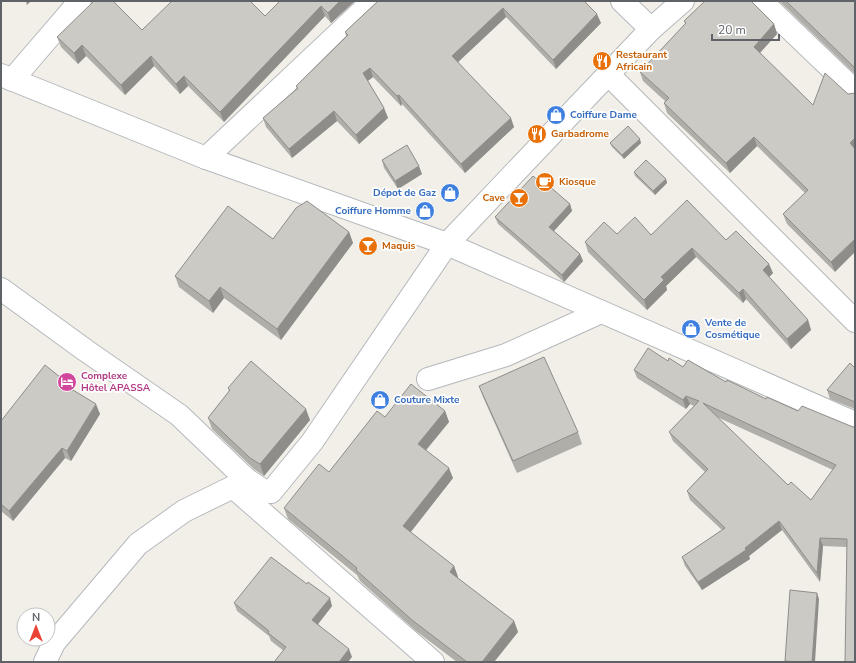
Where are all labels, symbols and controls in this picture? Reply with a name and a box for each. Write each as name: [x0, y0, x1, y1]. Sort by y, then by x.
scale bar: [712, 16, 779, 42]
text: 20 m: [718, 22, 746, 38]
place label: Restaurant Africain: [616, 48, 667, 74]
restaurant icon: Restaurant Africain: [591, 50, 613, 72]
shop icon: Coiffure Dame: [545, 104, 567, 126]
place label: Coiffure Dame: [570, 108, 637, 122]
restaurant icon: Garbadrome: [526, 123, 548, 145]
place label: Garbadrome: [551, 127, 610, 141]
cafe icon: Kiosque: [534, 171, 556, 193]
place label: Kiosque: [559, 175, 597, 189]
shop icon: Dépot de Gaz: [439, 182, 461, 204]
place label: Dépot de Gaz: [373, 186, 436, 200]
bar icon: Cave: [508, 187, 530, 209]
place label: Cave: [482, 191, 506, 205]
shop icon: Coiffure Homme: [414, 200, 436, 222]
place label: Coiffure Homme: [335, 204, 412, 218]
bar icon: Maquis: [357, 235, 379, 257]
place label: Maquis: [382, 239, 415, 253]
place label: Vente de Cosmétique: [704, 316, 760, 342]
shop icon: Vente de Cosmétique: [680, 318, 702, 340]
place label: Complexe Hôtel APASSA: [81, 369, 151, 395]
hotel icon: Complexe Hôtel APASSA: [56, 371, 78, 393]
shop icon: Couture Mixte: [369, 389, 391, 411]
place label: Couture Mixte: [394, 393, 460, 407]
north arrow: [16, 607, 56, 647]
text: N: [32, 610, 40, 625]

